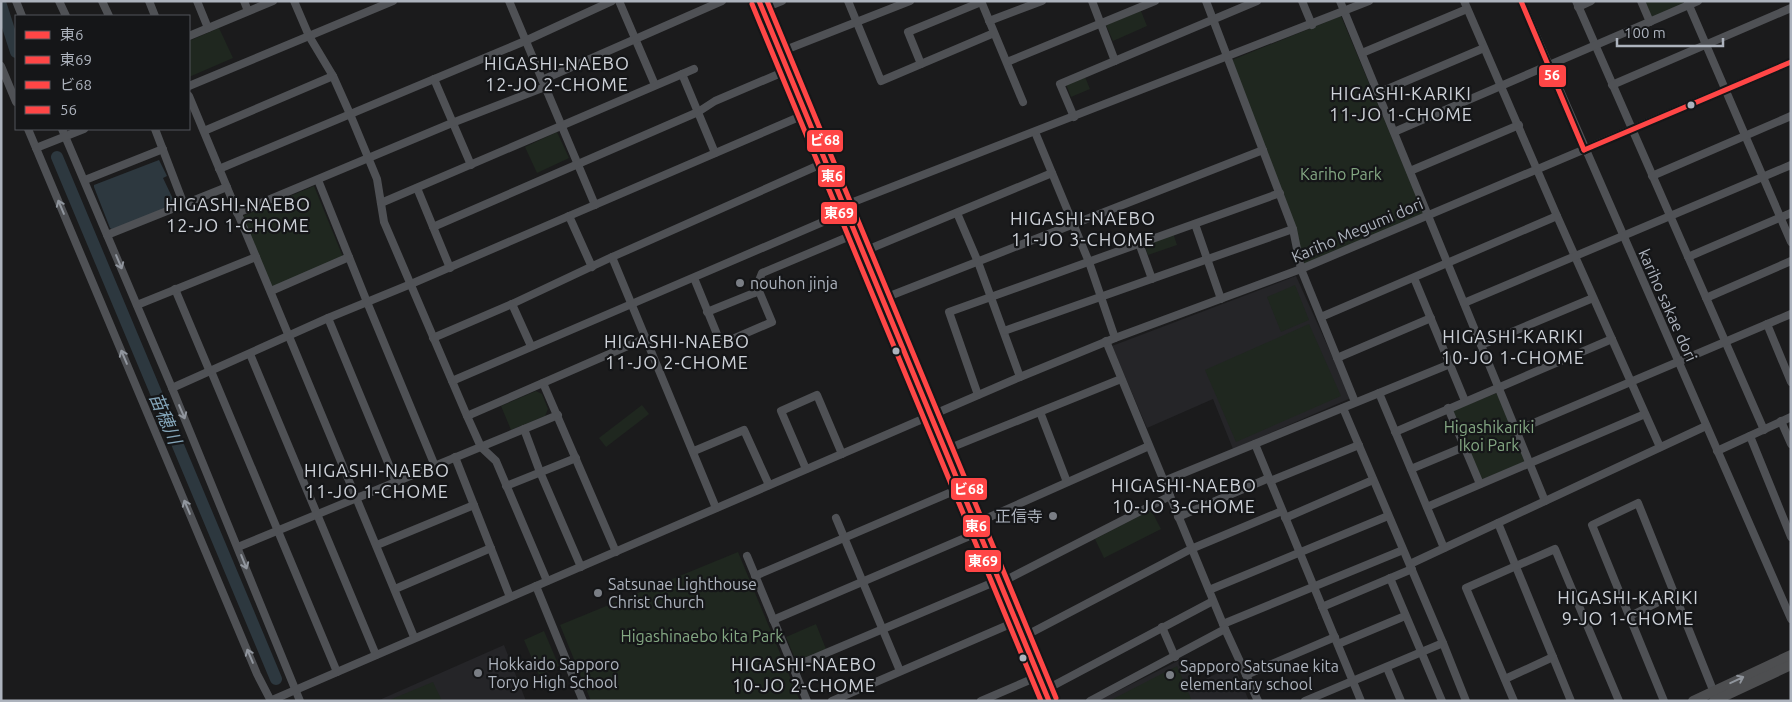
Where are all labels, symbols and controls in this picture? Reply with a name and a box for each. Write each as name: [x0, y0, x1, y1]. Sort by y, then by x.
legend: [15, 15, 190, 130]
scale bar: [1617, 15, 1723, 47]
text: 100 m: [1624, 24, 1666, 41]
text: 東6: [60, 26, 83, 43]
text: 東69: [60, 51, 92, 68]
district label: HIGASHI-NAEBO 12-JO 2-CHOME: [484, 53, 630, 94]
line badge: 56: [1538, 64, 1567, 88]
text: 56: [1544, 67, 1560, 83]
text: ビ68: [60, 76, 92, 93]
district label: HIGASHI-KARIKI 11-JO 1-CHOME: [1329, 83, 1473, 124]
unlabelled marker: [1686, 100, 1696, 110]
text: 56: [60, 101, 77, 118]
line badge: ビ68: [806, 129, 844, 153]
text: ビ68: [810, 132, 840, 148]
line badge: 東6: [817, 164, 846, 188]
park label: Kariho Park: [1300, 165, 1382, 183]
text: 東6: [821, 168, 843, 184]
district label: HIGASHI-NAEBO 12-JO 1-CHOME: [165, 194, 311, 235]
street label: Kariho Megumi dori: [1289, 194, 1425, 266]
one-way arrow: [55, 200, 65, 215]
line badge: 東69: [820, 201, 858, 225]
text: 東69: [824, 205, 854, 221]
district label: HIGASHI-NAEBO 11-JO 3-CHOME: [1010, 208, 1156, 249]
street label: kariho sakae dori: [1635, 246, 1701, 364]
one-way arrow: [114, 254, 124, 269]
place label: nouhon jinja: [750, 274, 838, 292]
marker: nouhon jinja: [734, 277, 746, 289]
district label: HIGASHI-KARIKI 10-JO 1-CHOME: [1441, 326, 1585, 367]
district label: HIGASHI-NAEBO 11-JO 2-CHOME: [604, 331, 750, 372]
unlabelled marker: [891, 346, 901, 356]
one-way arrow: [118, 350, 128, 365]
water label: 苗穂川: [146, 389, 187, 449]
one-way arrow: [177, 404, 187, 419]
park label: Higashikariki Ikoi Park: [1444, 418, 1534, 454]
district label: HIGASHI-NAEBO 11-JO 1-CHOME: [304, 460, 450, 501]
district label: HIGASHI-NAEBO 10-JO 3-CHOME: [1111, 475, 1257, 516]
line badge: ビ68: [950, 477, 988, 501]
text: ビ68: [954, 481, 984, 497]
one-way arrow: [181, 499, 190, 514]
place label: 正信寺: [995, 507, 1043, 525]
marker: 正信寺: [1047, 510, 1059, 522]
line badge: 東6: [962, 514, 991, 538]
text: 東6: [965, 518, 987, 534]
line badge: 東69: [964, 549, 1002, 573]
text: 東69: [968, 553, 998, 569]
one-way arrow: [240, 554, 249, 569]
place label: Satsunae Lighthouse Christ Church: [608, 575, 757, 611]
marker: Satsunae Lighthouse Christ Church: [592, 587, 604, 599]
district label: HIGASHI-KARIKI 9-JO 1-CHOME: [1557, 587, 1699, 628]
park label: Higashinaebo kita Park: [621, 627, 783, 645]
one-way arrow: [244, 649, 254, 664]
unlabelled marker: [1018, 653, 1028, 663]
district label: HIGASHI-NAEBO 10-JO 2-CHOME: [731, 654, 877, 695]
place label: Hokkaido Sapporo Toryo High School: [488, 655, 619, 691]
place label: Sapporo Satsunae kita elementary school: [1180, 657, 1339, 693]
marker: Hokkaido Sapporo Toryo High School: [472, 667, 484, 679]
marker: Sapporo Satsunae kita elementary school: [1164, 669, 1176, 681]
one-way arrow: [1729, 675, 1744, 684]

